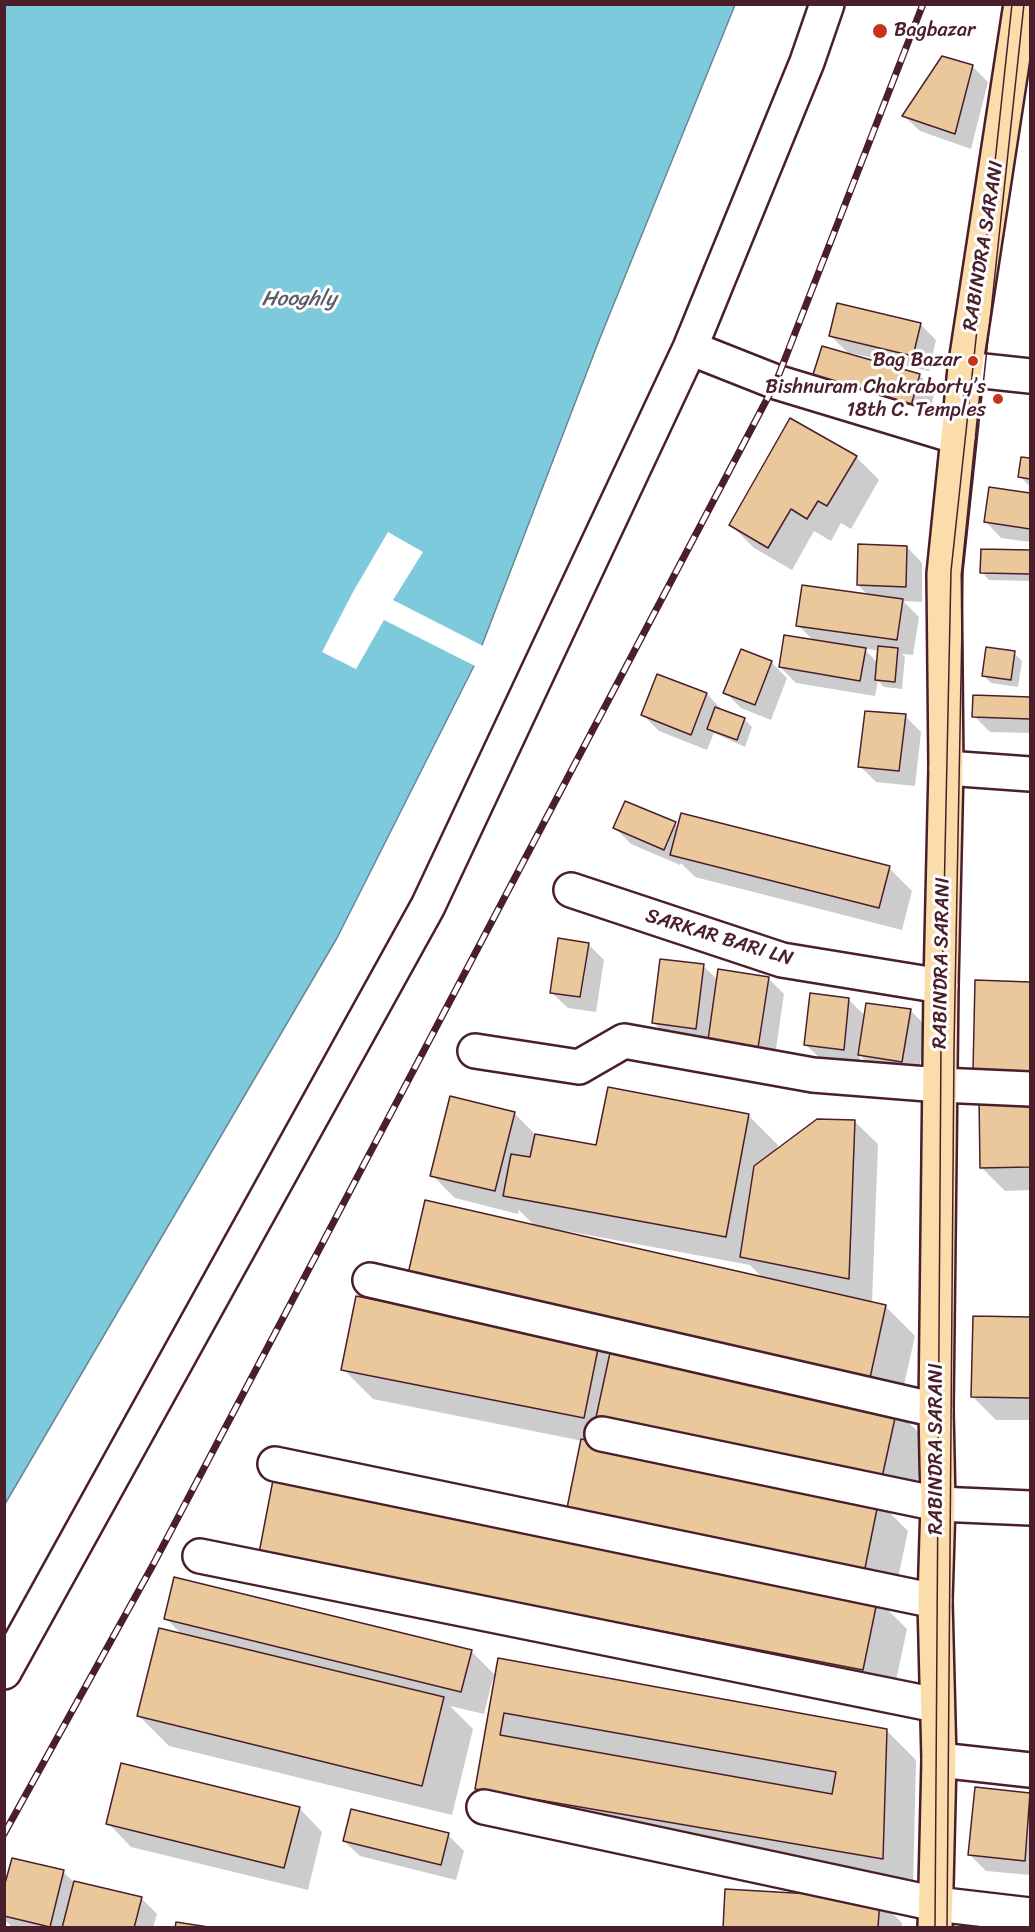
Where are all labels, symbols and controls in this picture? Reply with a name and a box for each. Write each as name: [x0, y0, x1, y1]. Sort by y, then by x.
place label: Bagbazar: [894, 19, 975, 43]
marker: Bagbazar: [871, 22, 889, 40]
street label: RABINDRA SARANI: [959, 159, 1009, 333]
water label: Hooghly: [262, 287, 336, 313]
place label: Bag Bazar: [873, 349, 961, 373]
marker: Bag Bazar: [966, 354, 980, 368]
place label: Bishnuram Chakraborty’s 18th C. Temples: [765, 376, 986, 423]
marker: Bishnuram Chakraborty’s 18th C. Temples: [991, 392, 1005, 406]
street label: RABINDRA SARANI: [929, 877, 955, 1049]
street label: SARKAR BARI LN: [642, 904, 796, 972]
street label: RABINDRA SARANI: [925, 1363, 949, 1535]

